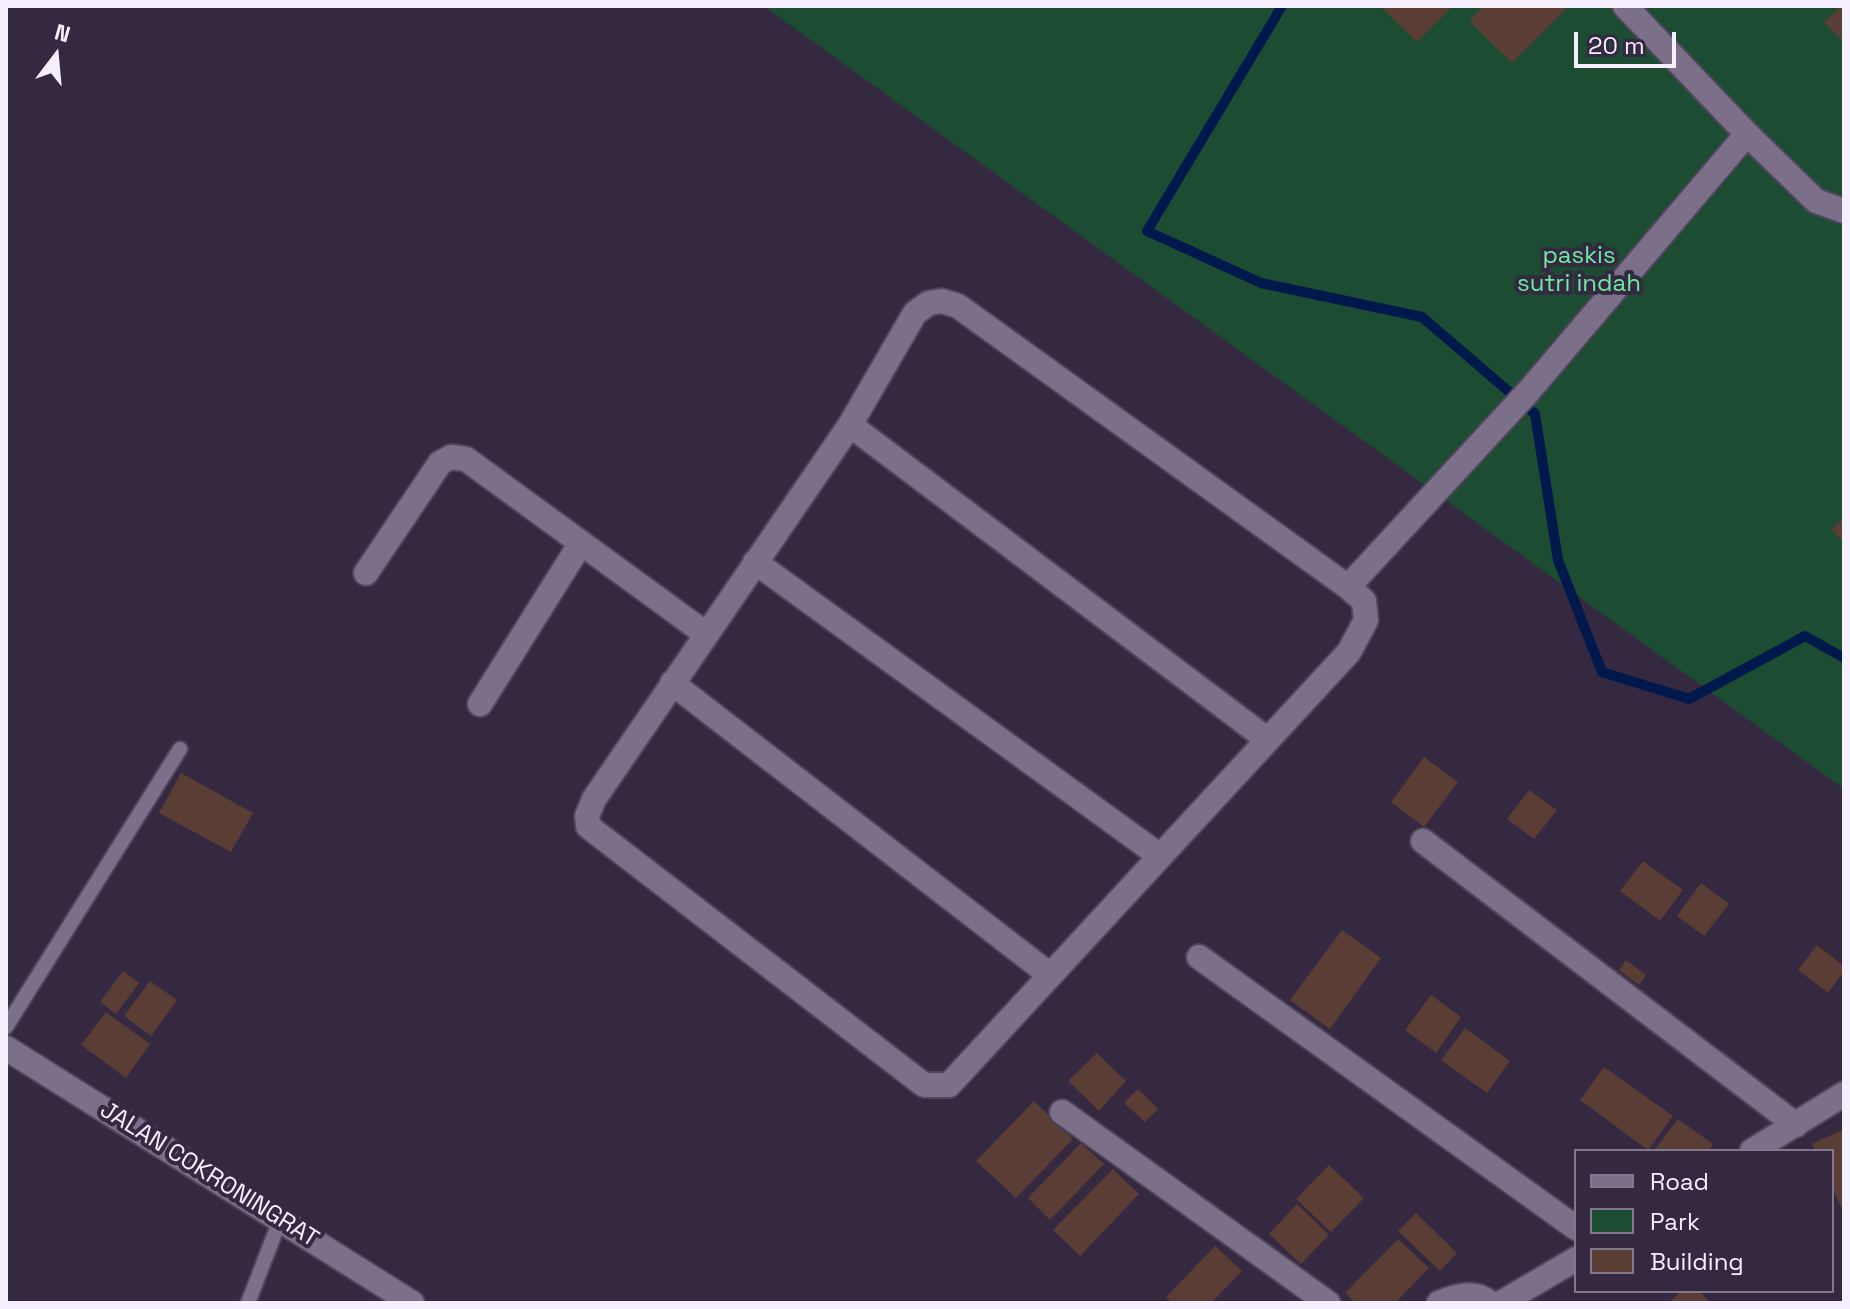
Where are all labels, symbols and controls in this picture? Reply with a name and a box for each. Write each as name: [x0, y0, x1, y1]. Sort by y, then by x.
north arrow: [16, 16, 96, 96]
scale bar: [1578, 16, 1680, 66]
text: N: [52, 17, 74, 48]
text: 20 m: [1588, 30, 1645, 61]
park label: paskis sutri indah: [1517, 242, 1641, 298]
street label: JALAN COKRONINGRAT: [94, 1096, 324, 1254]
legend: [1574, 1149, 1834, 1293]
text: Road: [1650, 1166, 1709, 1197]
text: Park: [1650, 1206, 1700, 1237]
text: Building: [1650, 1246, 1744, 1277]

